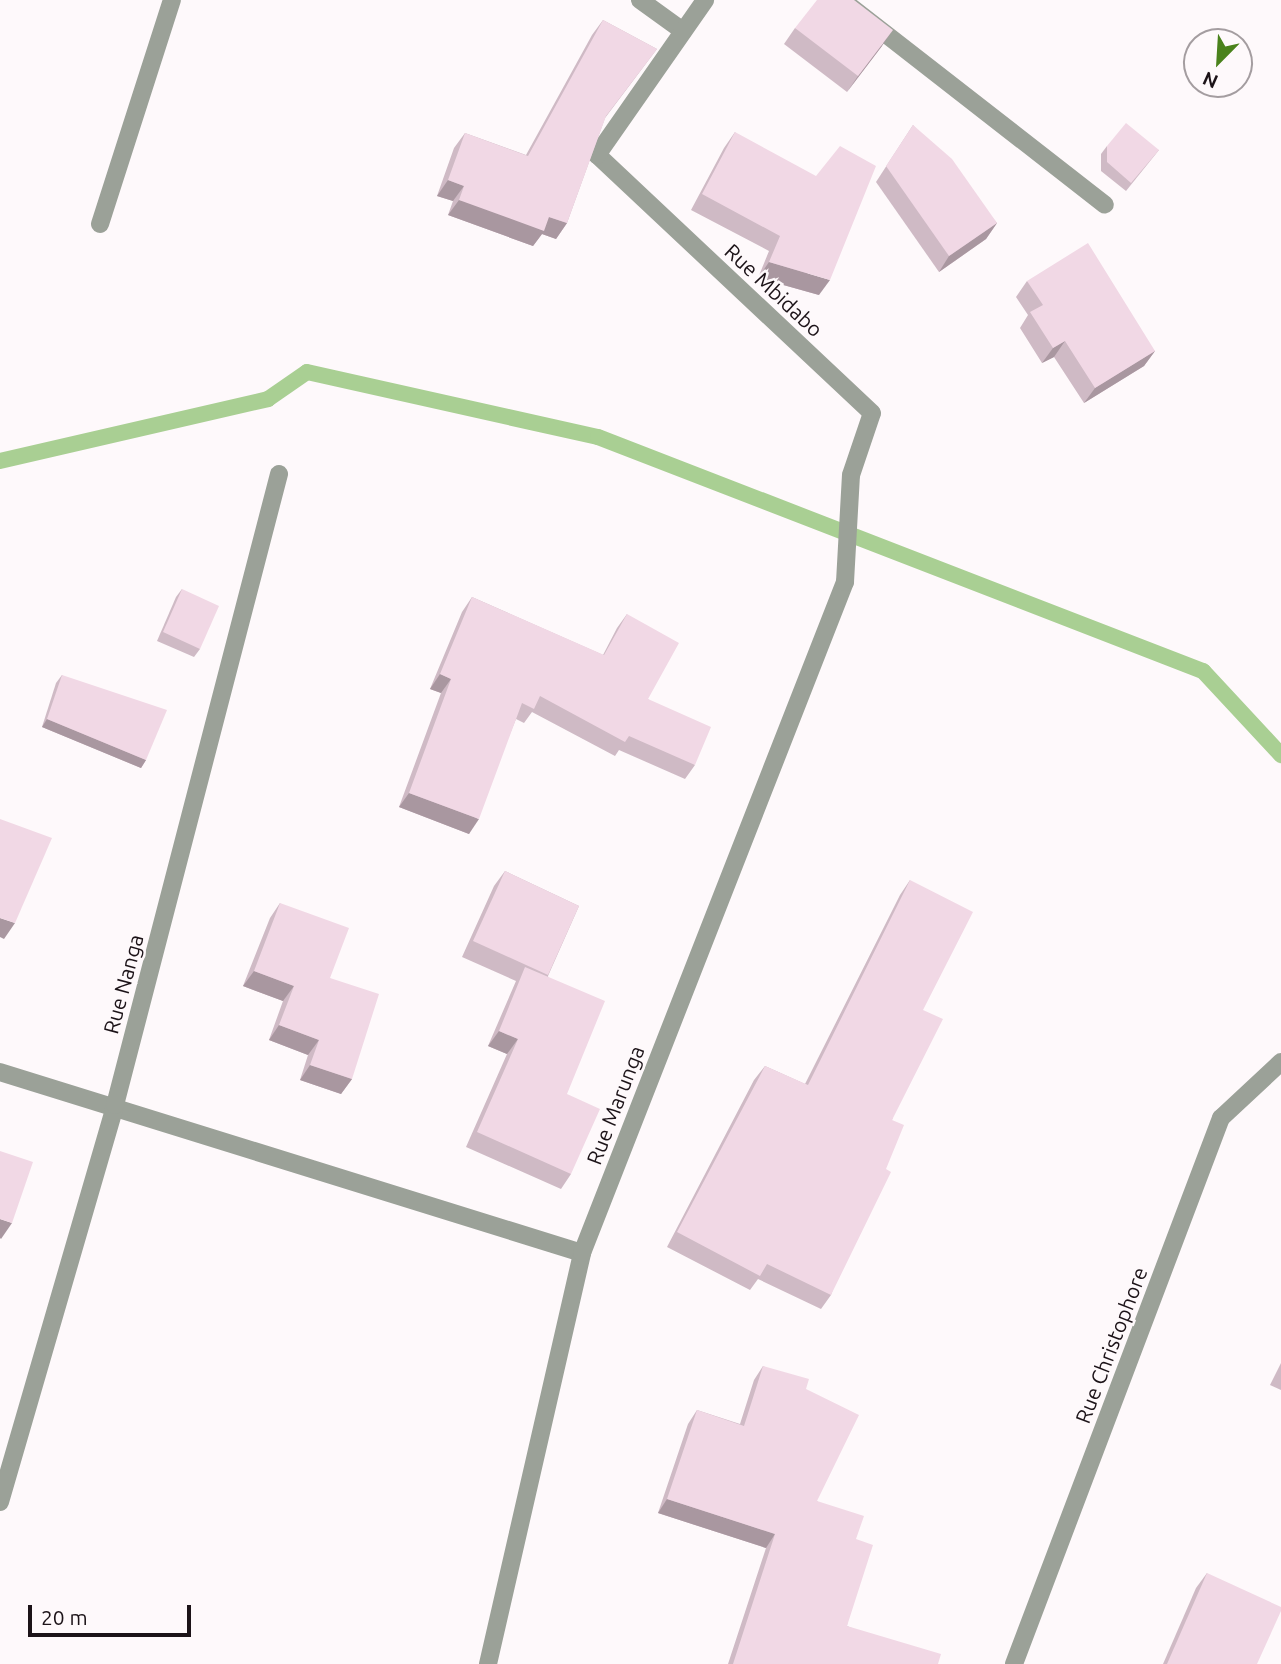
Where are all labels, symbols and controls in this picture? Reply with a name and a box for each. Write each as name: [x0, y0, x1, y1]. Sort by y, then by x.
north arrow: [1183, 28, 1253, 98]
text: N: [1199, 67, 1221, 93]
street label: Rue Mbidabo: [720, 238, 828, 342]
street label: Rue Nanga: [98, 931, 148, 1037]
street label: Rue Marunga: [581, 1042, 649, 1168]
street label: Rue Christophore: [1070, 1263, 1152, 1427]
scale bar: [32, 1590, 194, 1634]
text: 20 m: [41, 1605, 88, 1629]

